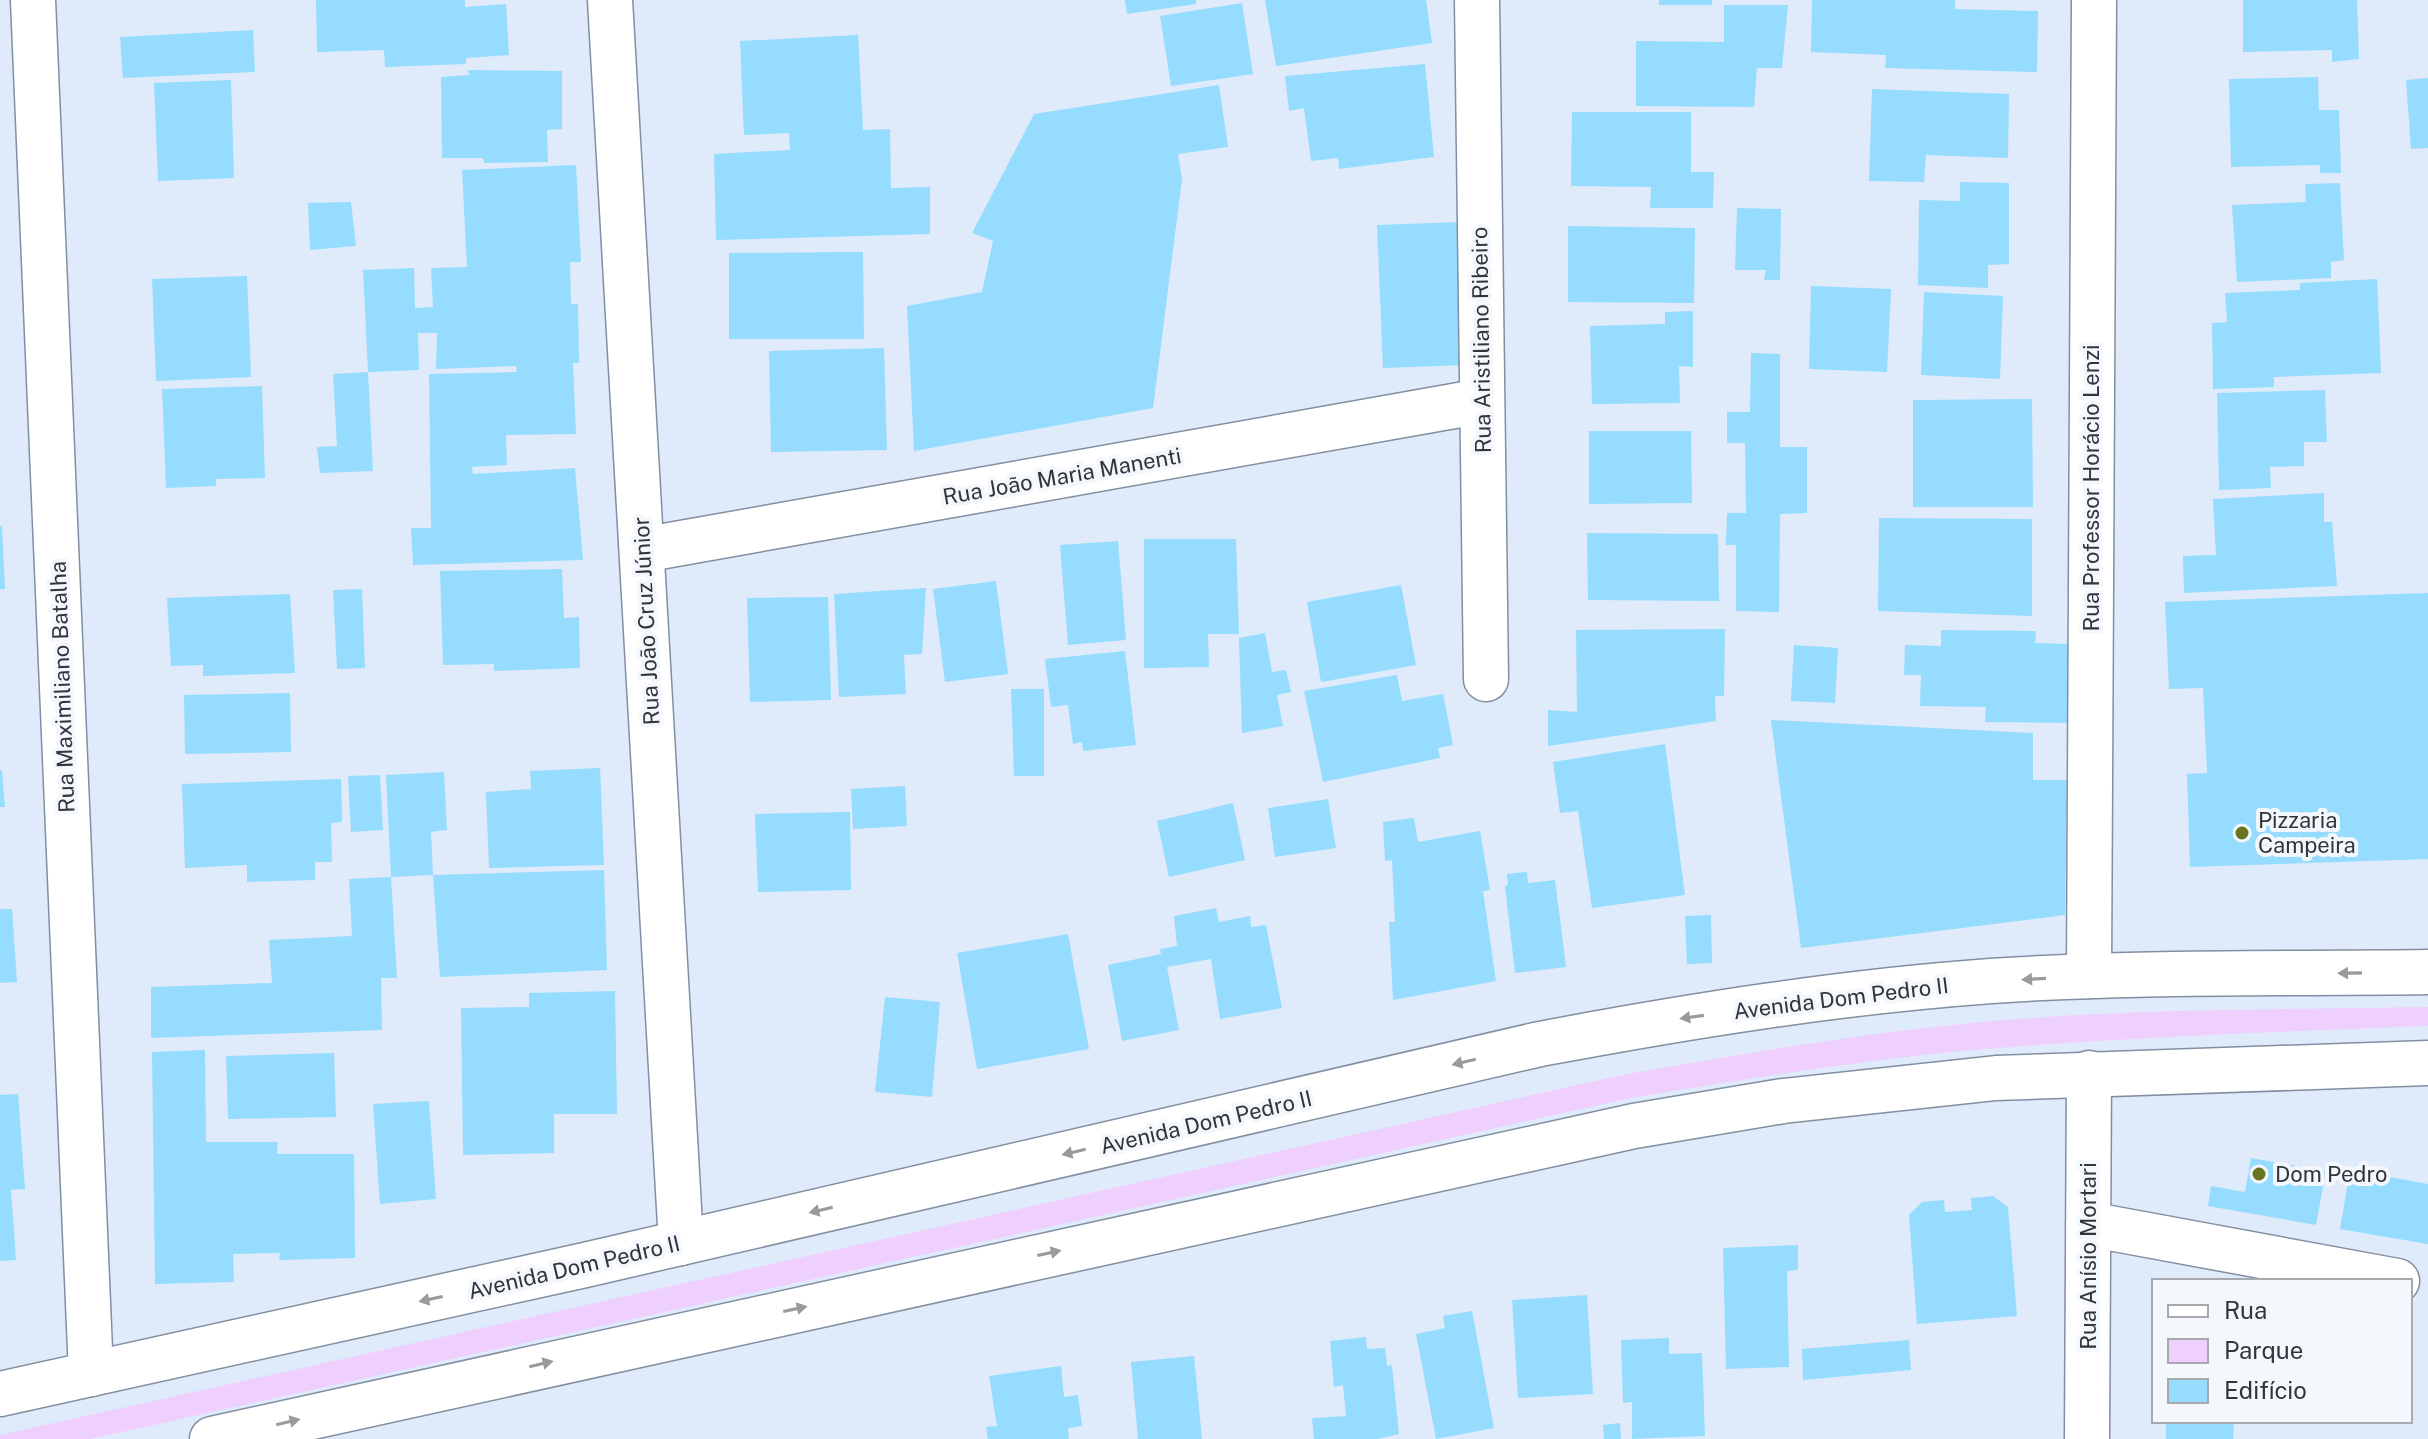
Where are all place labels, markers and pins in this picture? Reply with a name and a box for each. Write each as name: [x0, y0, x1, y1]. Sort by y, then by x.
place label: Pizzaria Campeira: [2258, 807, 2356, 858]
marker: Pizzaria Campeira: [2233, 824, 2251, 842]
place label: Dom Pedro: [2275, 1161, 2387, 1187]
marker: Dom Pedro: [2250, 1165, 2268, 1183]

